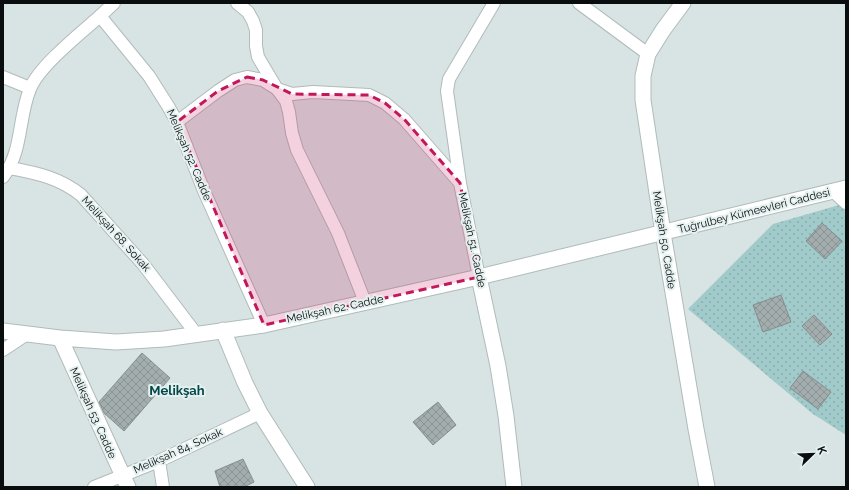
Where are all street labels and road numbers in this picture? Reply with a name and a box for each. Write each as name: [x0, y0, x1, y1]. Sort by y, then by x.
street label: Melikşah 52. Cadde: [164, 107, 214, 203]
street label: Tuğrulbey Kümeevleri Caddesi: [677, 186, 831, 236]
street label: Melikşah 50. Cadde: [650, 190, 678, 290]
street label: Melikşah 51. Cadde: [456, 191, 489, 289]
street label: Melikşah 68. Sokak: [79, 194, 153, 274]
street label: Melikşah 62. Cadde: [285, 292, 385, 326]
street label: Melikşah 53. Cadde: [67, 365, 119, 461]
street label: Melikşah 84. Sokak: [131, 425, 225, 476]

